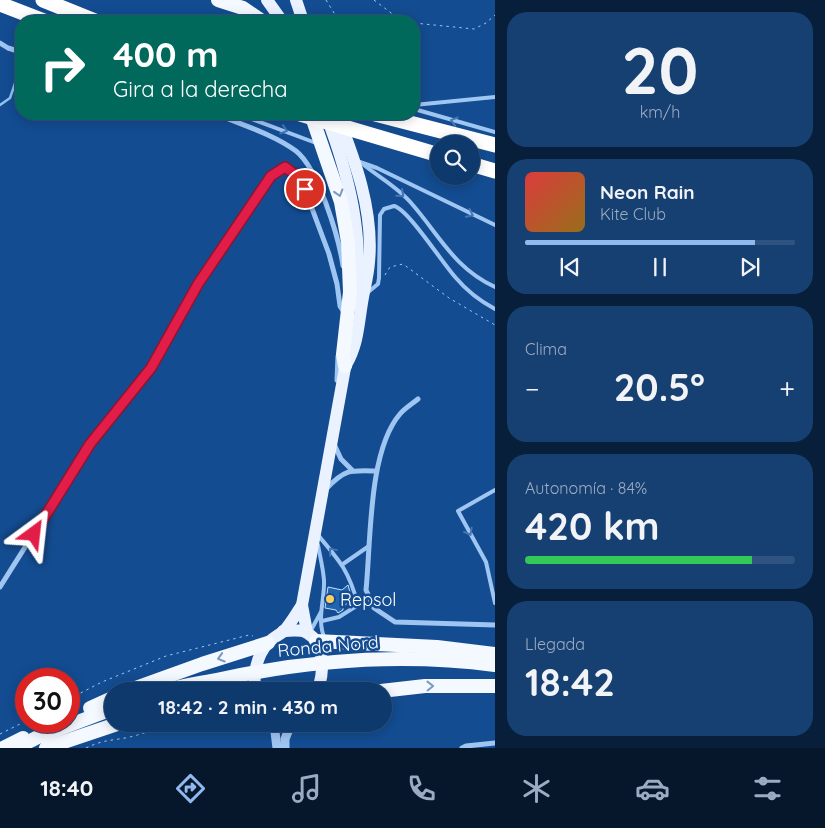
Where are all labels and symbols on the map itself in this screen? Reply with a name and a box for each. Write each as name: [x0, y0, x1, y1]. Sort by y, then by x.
one-way arrow: [451, 116, 459, 126]
one-way arrow: [279, 124, 287, 134]
pin: [284, 168, 326, 210]
one-way arrow: [333, 188, 343, 197]
one-way arrow: [395, 188, 404, 196]
one-way arrow: [465, 207, 474, 218]
position arrow: [7, 507, 59, 559]
one-way arrow: [463, 527, 473, 536]
one-way arrow: [328, 548, 337, 557]
place label: Repsol: [340, 588, 397, 611]
marker: Repsol: [324, 593, 336, 605]
street label: Ronda Nord: [276, 630, 380, 662]
one-way arrow: [217, 652, 226, 662]
speed limit sign: 30: [15, 668, 80, 733]
one-way arrow: [426, 681, 434, 691]

